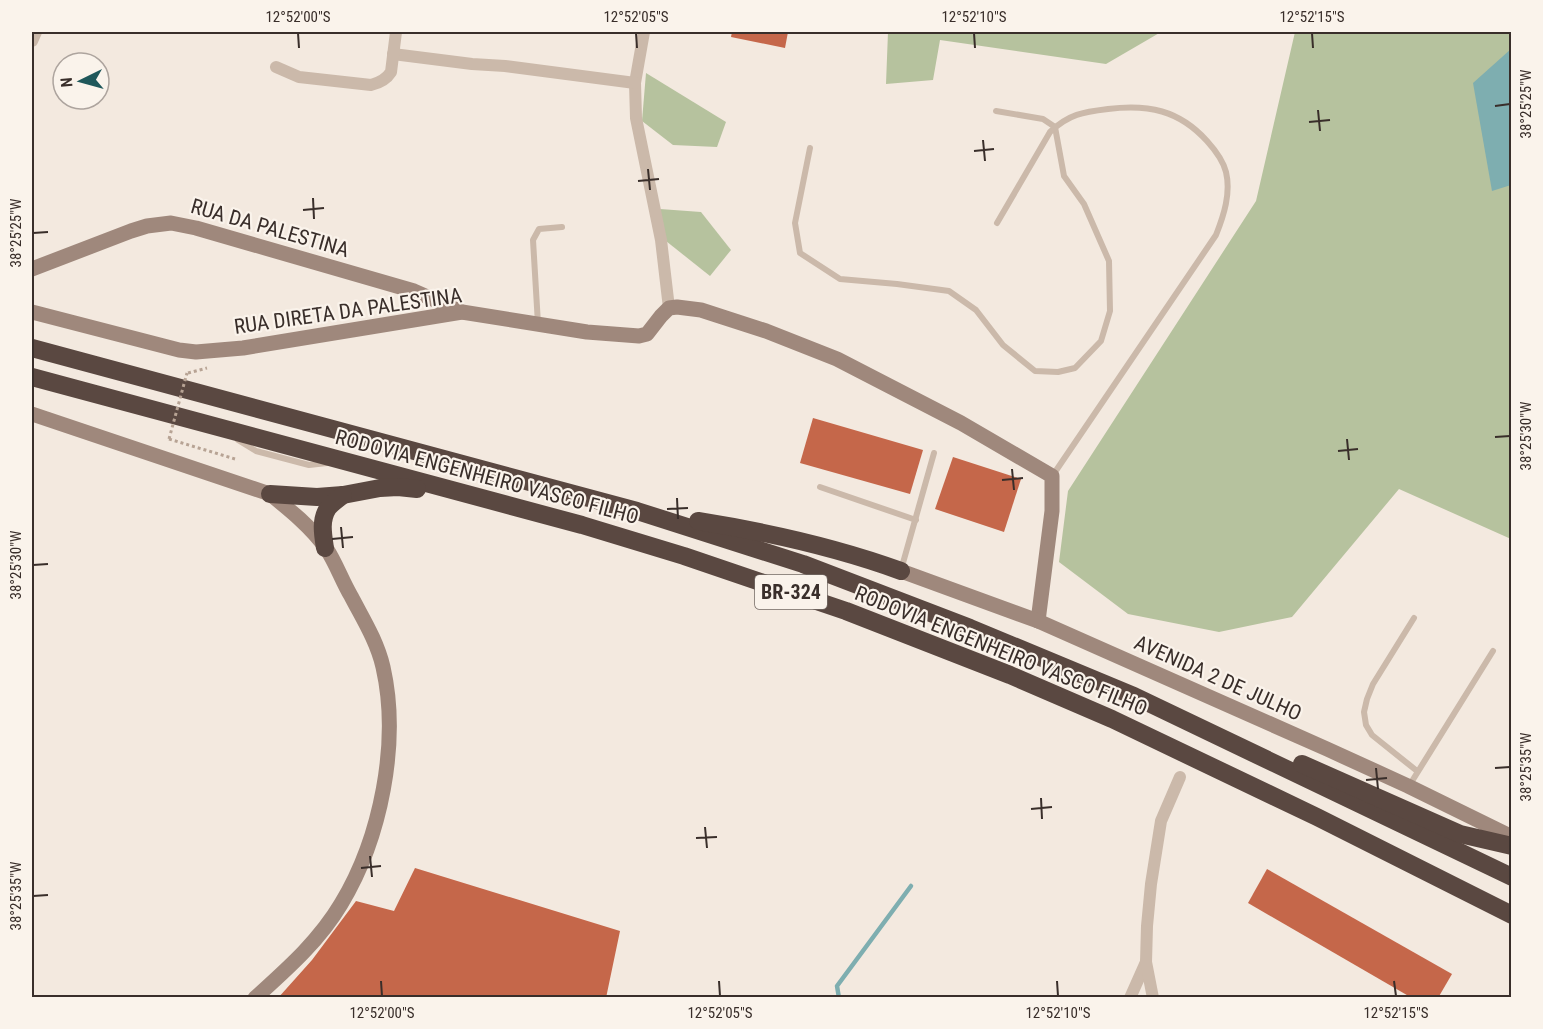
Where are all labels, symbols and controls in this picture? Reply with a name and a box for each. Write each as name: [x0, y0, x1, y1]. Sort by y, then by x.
text: 12°52'00"S: [265, 8, 331, 26]
text: 12°52'05"S: [603, 8, 669, 26]
text: 12°52'10"S: [941, 8, 1007, 26]
text: 12°52'15"S: [1279, 8, 1345, 26]
north arrow: [51, 51, 111, 111]
text: 38°25'25"W: [1517, 69, 1535, 138]
text: N: [57, 77, 76, 88]
street label: RUA DA PALESTINA: [188, 194, 352, 262]
text: 38°25'25"W: [7, 198, 25, 267]
street label: RUA DIRETA DA PALESTINA: [233, 283, 463, 339]
text: 38°25'30"W: [1517, 401, 1535, 470]
street label: RODOVIA ENGENHEIRO VASCO FILHO: [333, 425, 641, 529]
text: 38°25'30"W: [7, 530, 25, 599]
road number: BR-324: [755, 575, 827, 609]
street label: RODOVIA ENGENHEIRO VASCO FILHO: [851, 581, 1151, 721]
street label: AVENIDA 2 DE JULHO: [1131, 630, 1305, 726]
text: 38°25'35"W: [1517, 732, 1535, 801]
text: 38°25'35"W: [7, 861, 25, 930]
text: 12°52'00"S: [349, 1004, 415, 1022]
text: 12°52'05"S: [687, 1004, 753, 1022]
text: 12°52'10"S: [1025, 1004, 1091, 1022]
text: 12°52'15"S: [1363, 1004, 1429, 1022]

